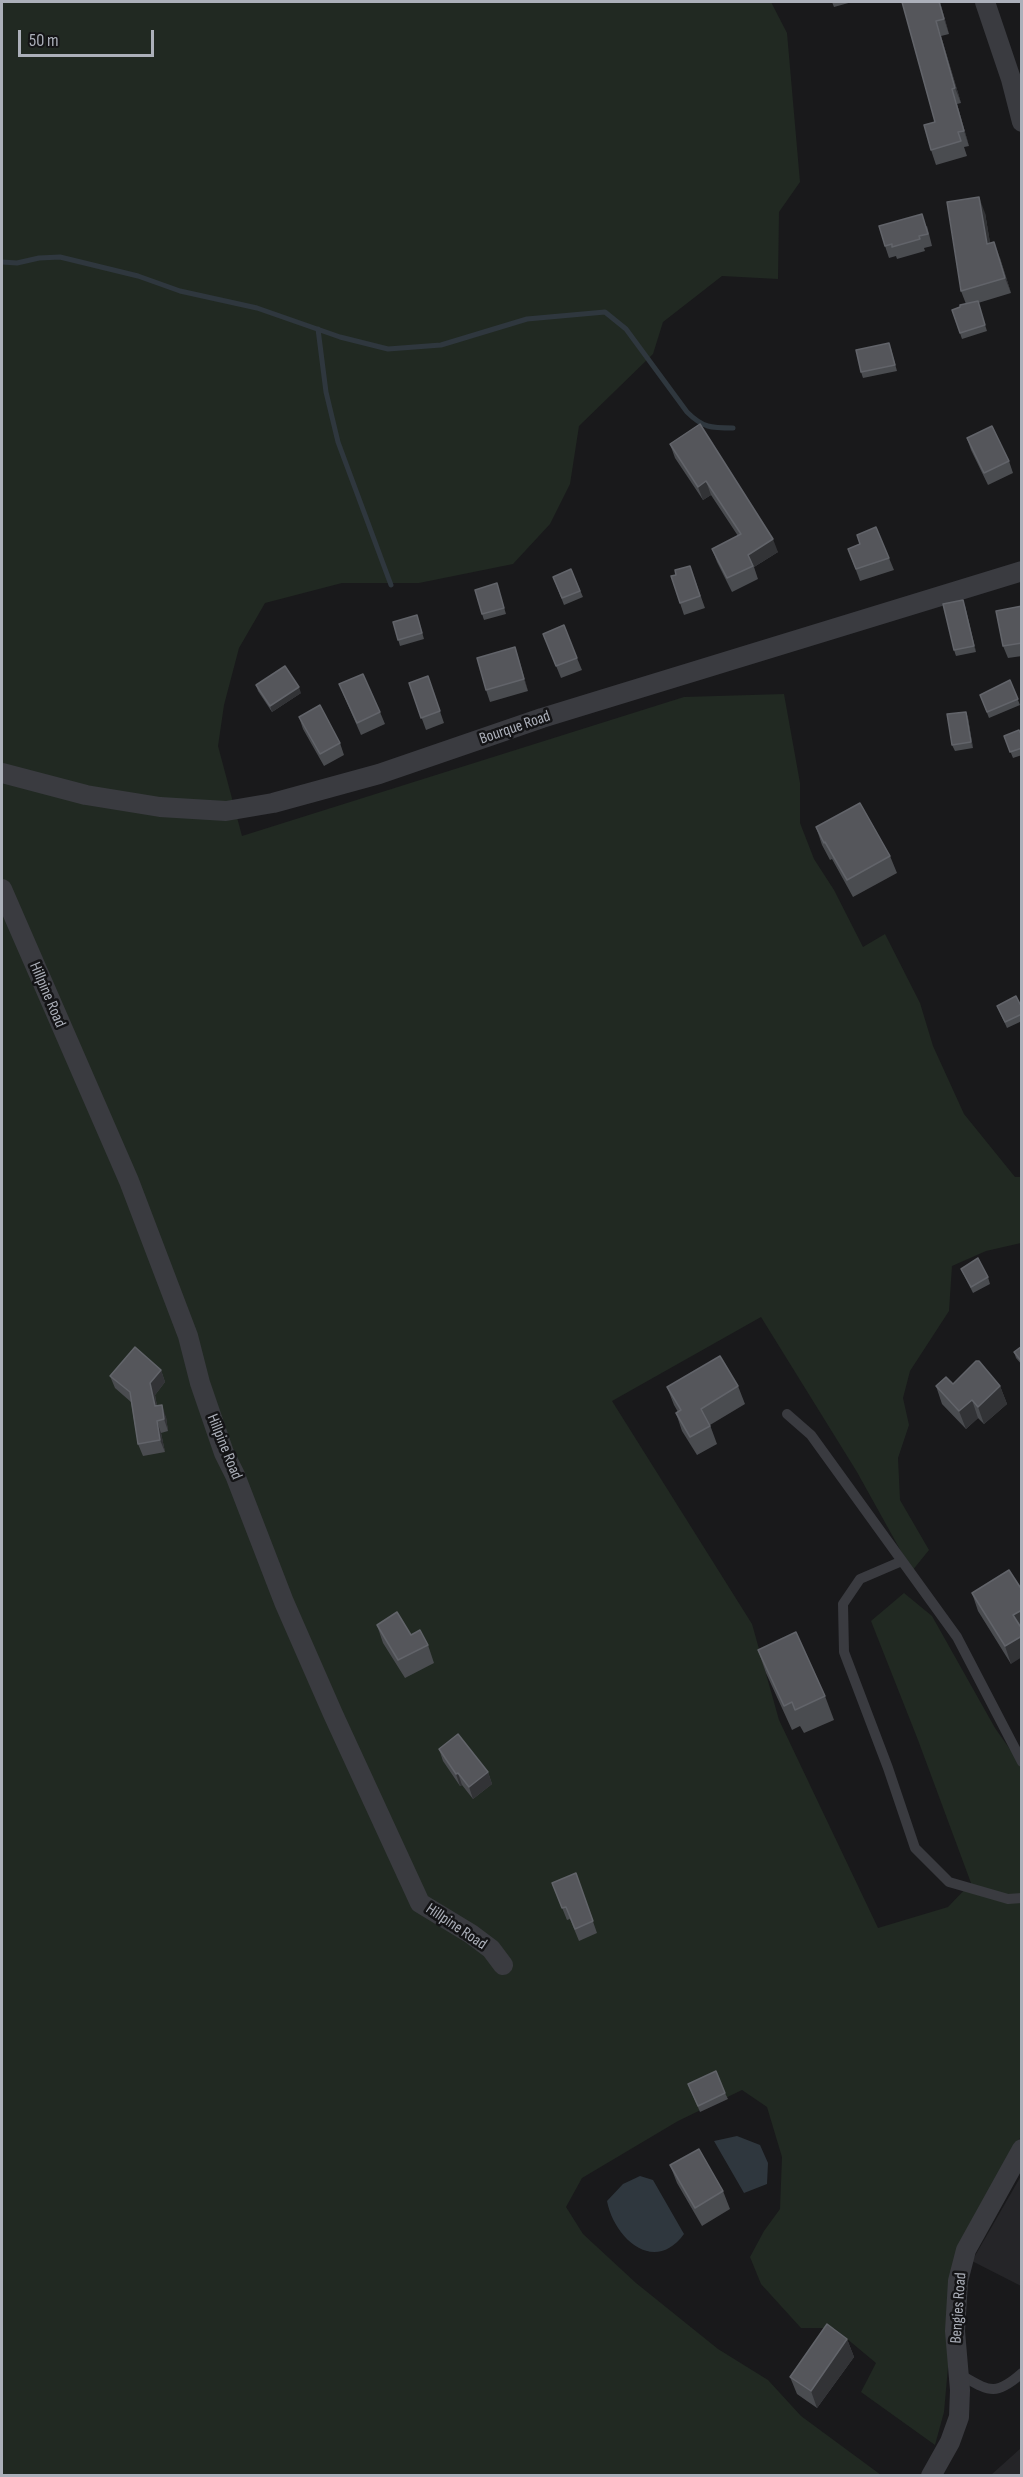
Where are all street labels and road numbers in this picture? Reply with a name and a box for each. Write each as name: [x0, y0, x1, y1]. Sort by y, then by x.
street label: Bourque Road: [477, 707, 553, 749]
street label: Hillpine Road: [25, 959, 69, 1031]
street label: Hillpine Road: [202, 1411, 246, 1483]
street label: Hillpine Road: [422, 1900, 490, 1954]
street label: Bengies Road: [947, 2272, 971, 2344]

